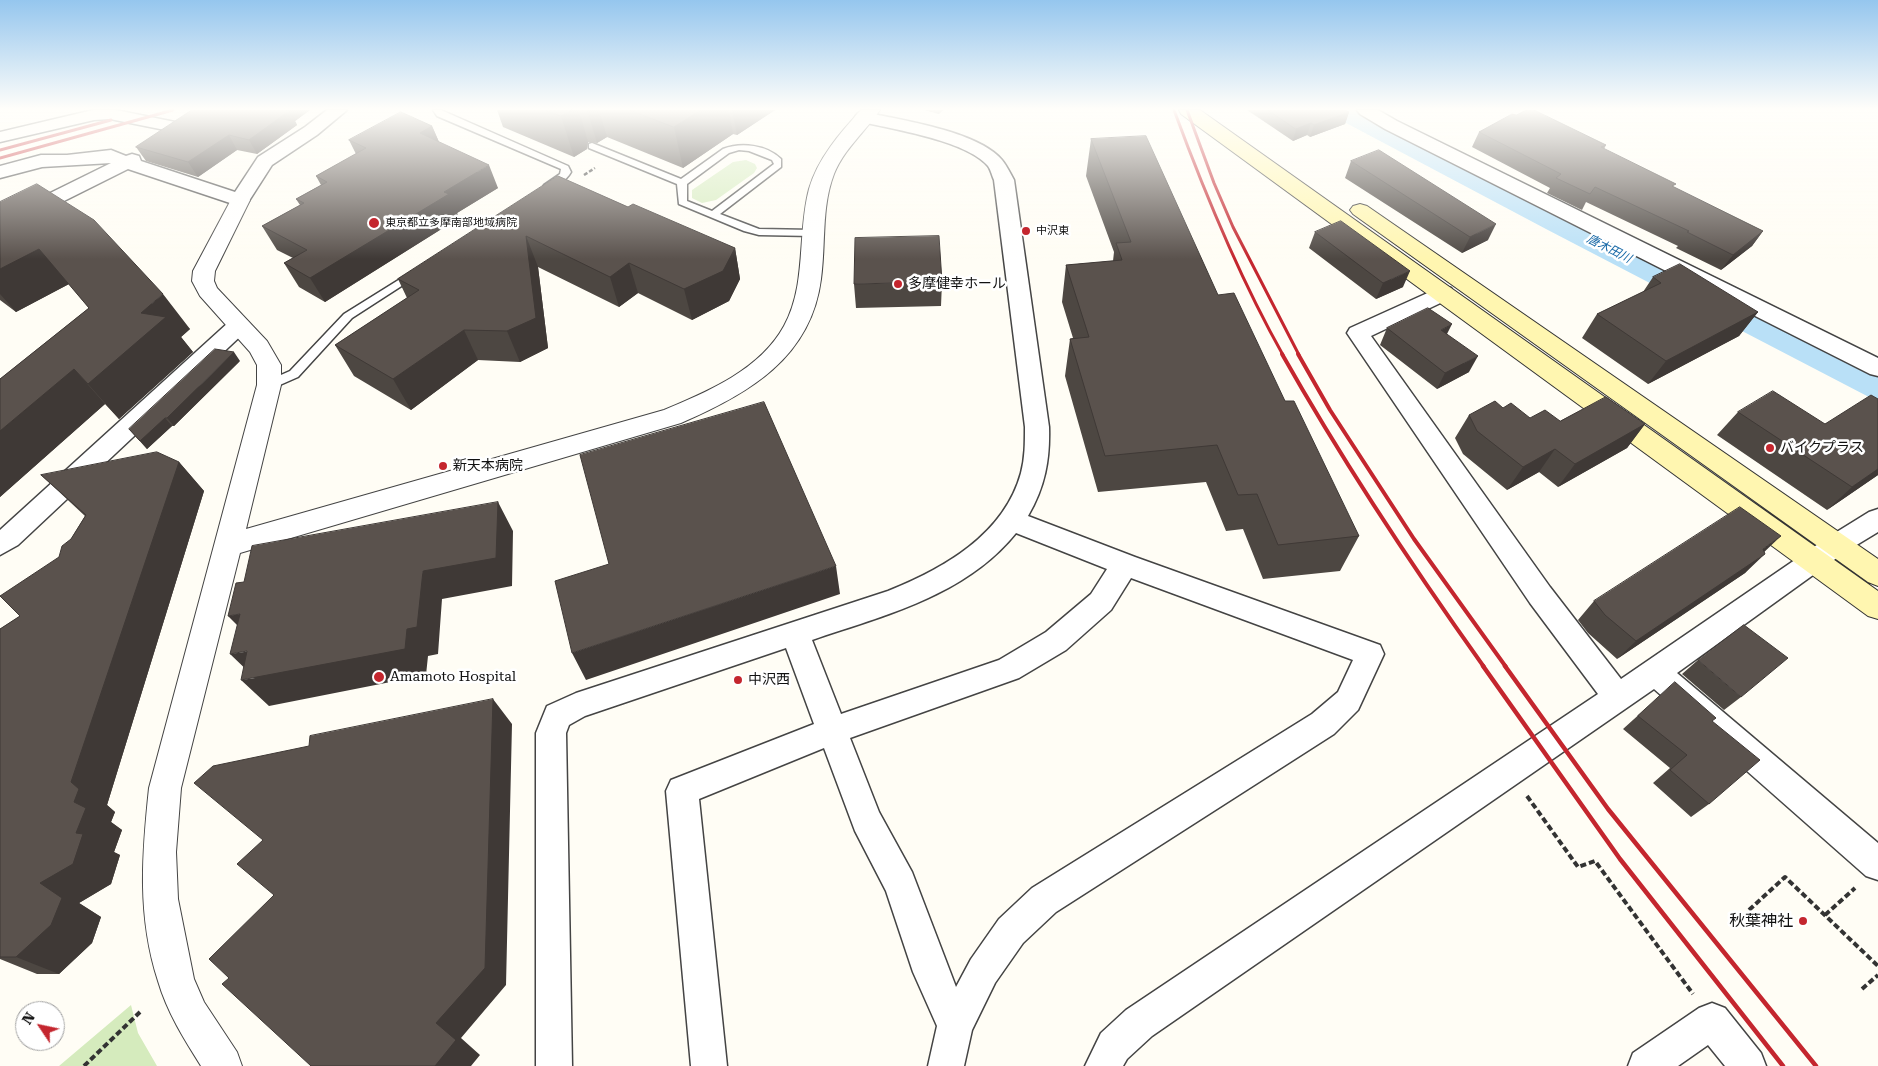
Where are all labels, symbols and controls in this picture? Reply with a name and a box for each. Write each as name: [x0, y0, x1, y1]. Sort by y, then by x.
marker: 東京都立多摩南部地域病院: [367, 216, 381, 230]
place label: 東京都立多摩南部地域病院: [385, 216, 517, 230]
place label: 中沢東: [1036, 224, 1069, 238]
marker: 中沢東: [1020, 225, 1032, 237]
water label: 唐木田川: [1584, 232, 1634, 266]
place label: 多摩健幸ホール: [908, 276, 1006, 292]
marker: 多摩健幸ホール: [892, 278, 904, 290]
place label: バイクプラス: [1780, 440, 1864, 456]
marker: バイクプラス: [1764, 442, 1776, 454]
place label: 新天本病院: [453, 458, 523, 474]
marker: 新天本病院: [437, 460, 449, 472]
place label: Amamoto Hospital: [390, 669, 516, 685]
marker: Amamoto Hospital: [372, 670, 386, 684]
place label: 中沢西: [748, 672, 790, 688]
marker: 中沢西: [732, 674, 744, 686]
place label: 秋葉神社: [1729, 911, 1793, 931]
marker: 秋葉神社: [1797, 915, 1809, 927]
north arrow: [15, 1001, 65, 1051]
text: N: [19, 1009, 38, 1027]

